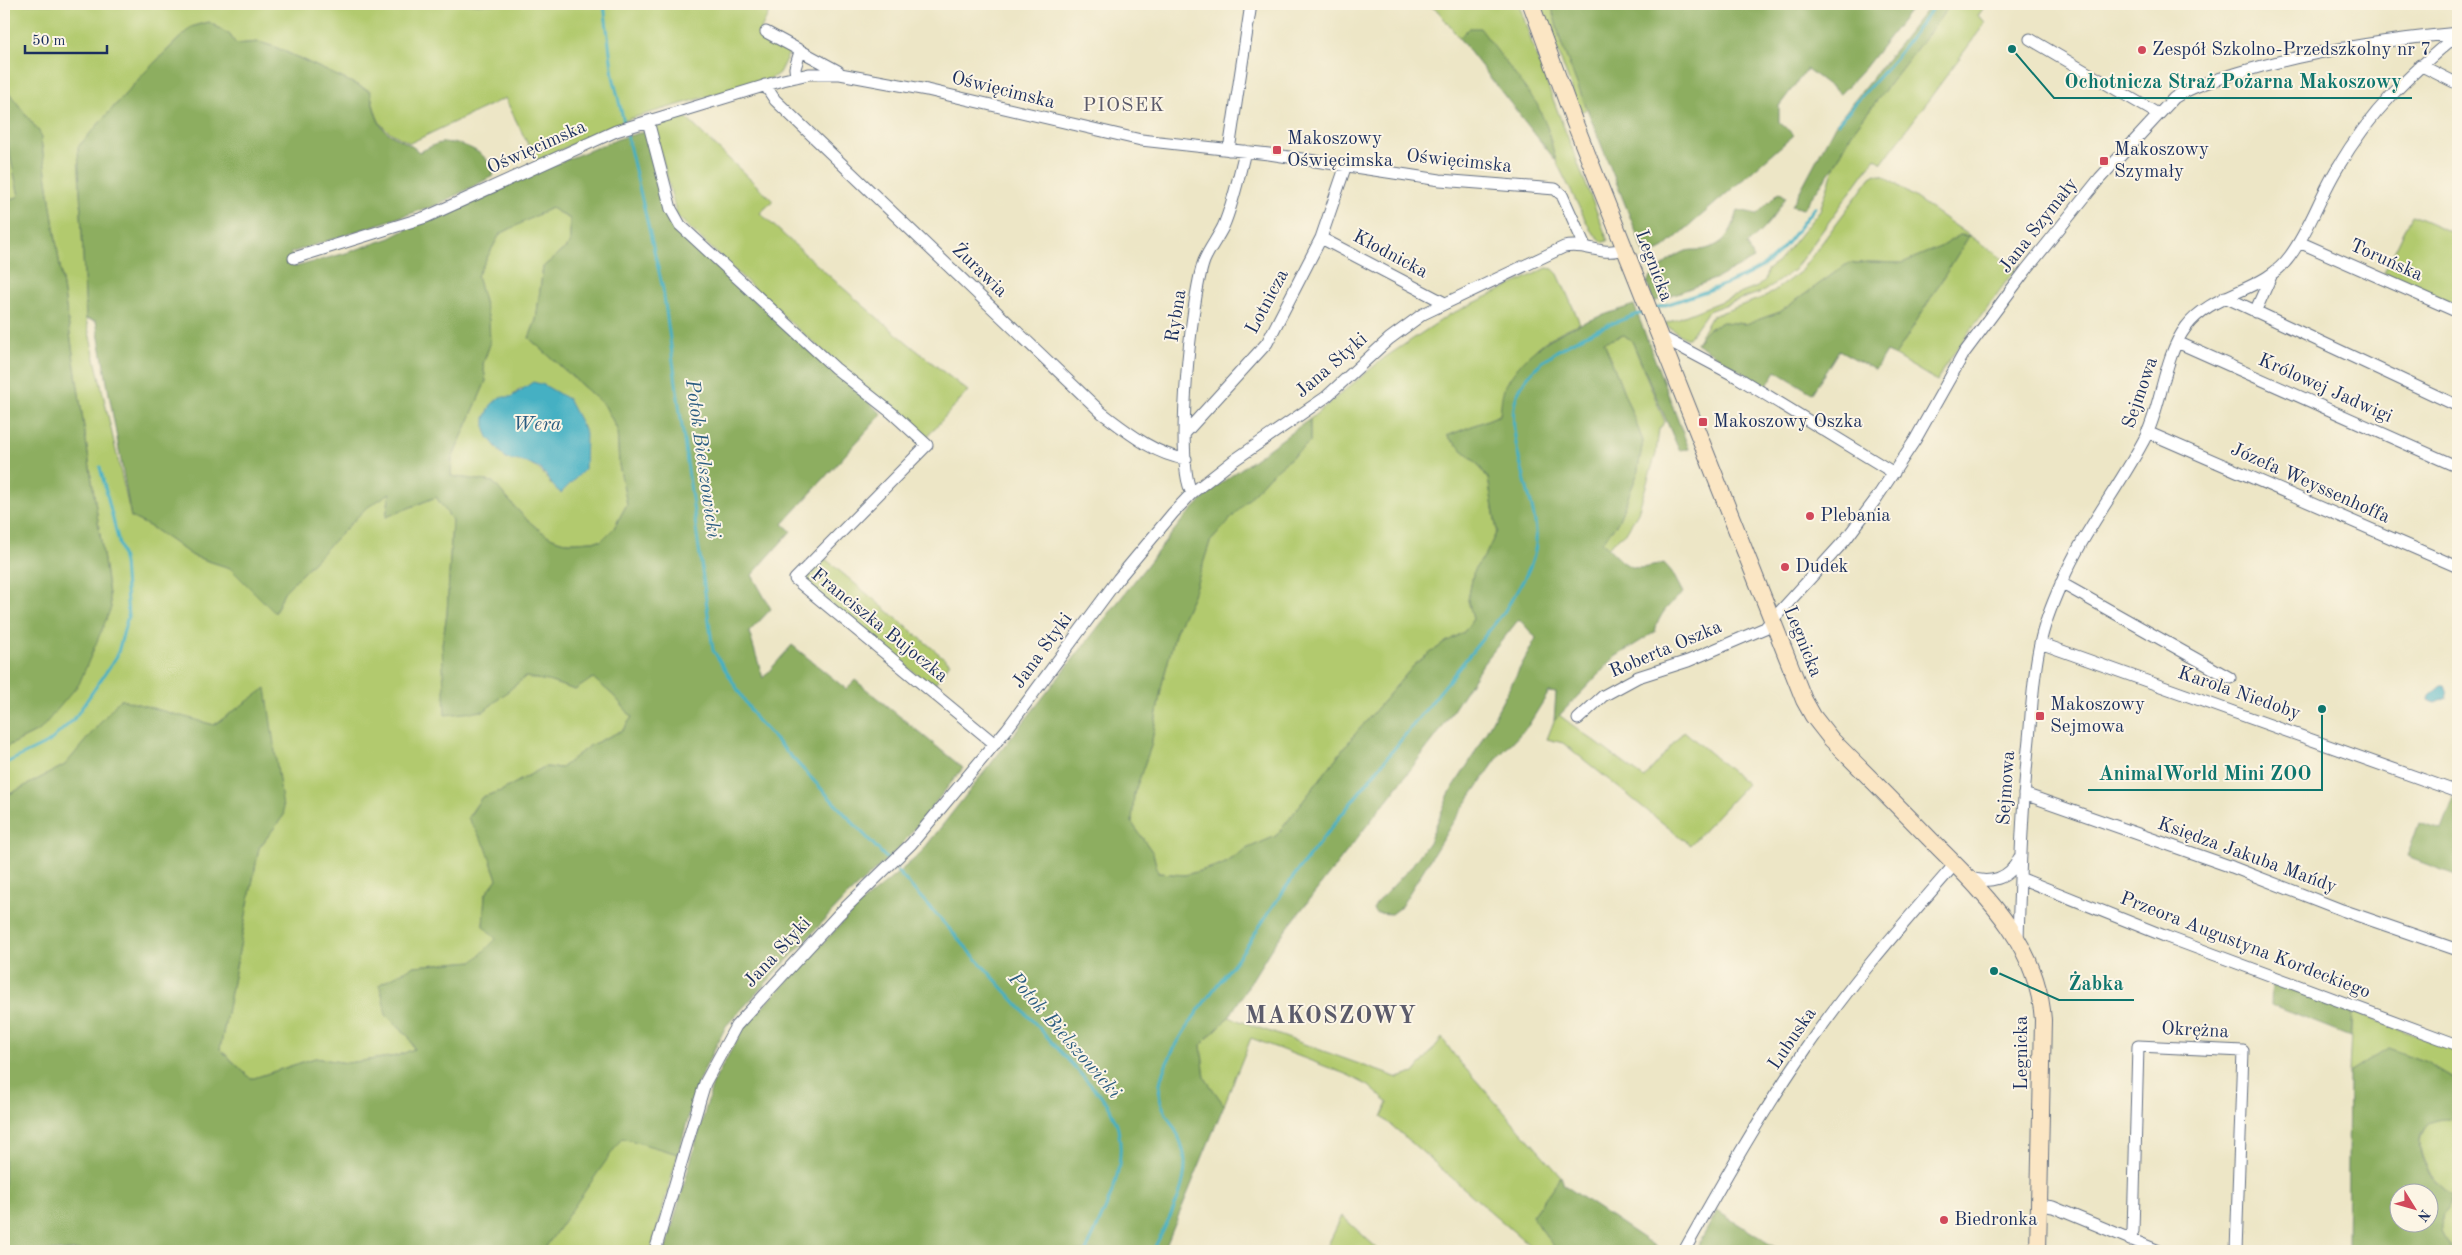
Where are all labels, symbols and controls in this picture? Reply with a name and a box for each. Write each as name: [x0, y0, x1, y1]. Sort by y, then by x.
scale bar: [25, 22, 108, 54]
text: 50 m: [32, 34, 66, 49]
place label: Zespół Szkolno-Przedszkolny nr 7: [2152, 41, 2431, 60]
marker: Zespół Szkolno-Przedszkolny nr 7: [2136, 44, 2148, 56]
callout: Ochotnicza Straż Pożarna Makoszowy: [2054, 63, 2412, 98]
street label: Oświęcimska: [949, 69, 1057, 113]
text: Ochotnicza Straż Pożarna Makoszowy: [2064, 73, 2402, 93]
district label: PIOSEK: [1083, 96, 1165, 116]
street label: Oświęcimska: [485, 117, 590, 178]
place label: Makoszowy Oświęcimska: [1287, 130, 1394, 171]
place label: Makoszowy Szymały: [2114, 141, 2209, 182]
marker: Makoszowy Oświęcimska: [1271, 144, 1283, 156]
street label: Oświęcimska: [1405, 147, 1513, 177]
marker: Makoszowy Szymały: [2098, 155, 2110, 167]
street label: Jana Szymały: [1996, 175, 2082, 277]
street label: Kłodnicka: [1349, 227, 1431, 283]
street label: Legnicka: [1631, 228, 1675, 305]
street label: Toruńska: [2347, 237, 2426, 286]
street label: Żurawia: [948, 238, 1013, 302]
street label: Lotnicza: [1243, 266, 1293, 337]
street label: Rybna: [1163, 288, 1191, 344]
street label: Jana Styki: [1293, 330, 1371, 402]
street label: Królowej Jadwigi: [2255, 351, 2395, 427]
street label: Sejmowa: [2120, 354, 2162, 431]
water label: Potok Bielszowicki: [681, 377, 723, 540]
place label: Makoszowy Oszka: [1713, 413, 1863, 432]
water label: Wera: [512, 415, 562, 435]
marker: Makoszowy Oszka: [1697, 416, 1709, 428]
street label: Józefa Weyssenhoffa: [2227, 440, 2393, 528]
place label: Plebania: [1820, 507, 1891, 526]
marker: Plebania: [1804, 510, 1816, 522]
place label: Dudek: [1795, 558, 1849, 577]
marker: Dudek: [1779, 561, 1791, 573]
street label: Franciszka Bujoczka: [807, 565, 951, 687]
street label: Legnicka: [1779, 604, 1825, 681]
street label: Jana Styki: [1009, 610, 1077, 692]
street label: Roberta Oszka: [1607, 618, 1725, 682]
street label: Karola Niedoby: [2175, 664, 2303, 724]
place label: Makoszowy Sejmowa: [2050, 696, 2145, 737]
marker: Makoszowy Sejmowa: [2034, 710, 2046, 722]
street label: Sejmowa: [1995, 750, 2019, 826]
callout: AnimalWorld Mini ZOO: [2088, 755, 2322, 790]
text: AnimalWorld Mini ZOO: [2098, 765, 2312, 785]
street label: Księdza Jakuba Mańdy: [2155, 815, 2339, 897]
street label: Przeora Augustyna Kordeckiego: [2117, 889, 2373, 1003]
street label: Jana Styki: [741, 914, 815, 992]
callout: Żabka: [2059, 965, 2134, 1000]
water label: Potok Bielszowicki: [1003, 968, 1124, 1103]
text: Żabka: [2068, 971, 2124, 995]
street label: Lubuska: [1765, 1004, 1821, 1073]
district label: MAKOSZOWY: [1245, 1005, 1417, 1029]
street label: Legnicka: [2013, 1015, 2032, 1090]
street label: Okrężna: [2161, 1020, 2230, 1042]
north arrow: [2390, 1182, 2440, 1232]
text: N: [2415, 1207, 2432, 1224]
place label: Biedronka: [1954, 1211, 2038, 1230]
marker: Biedronka: [1938, 1214, 1950, 1226]

